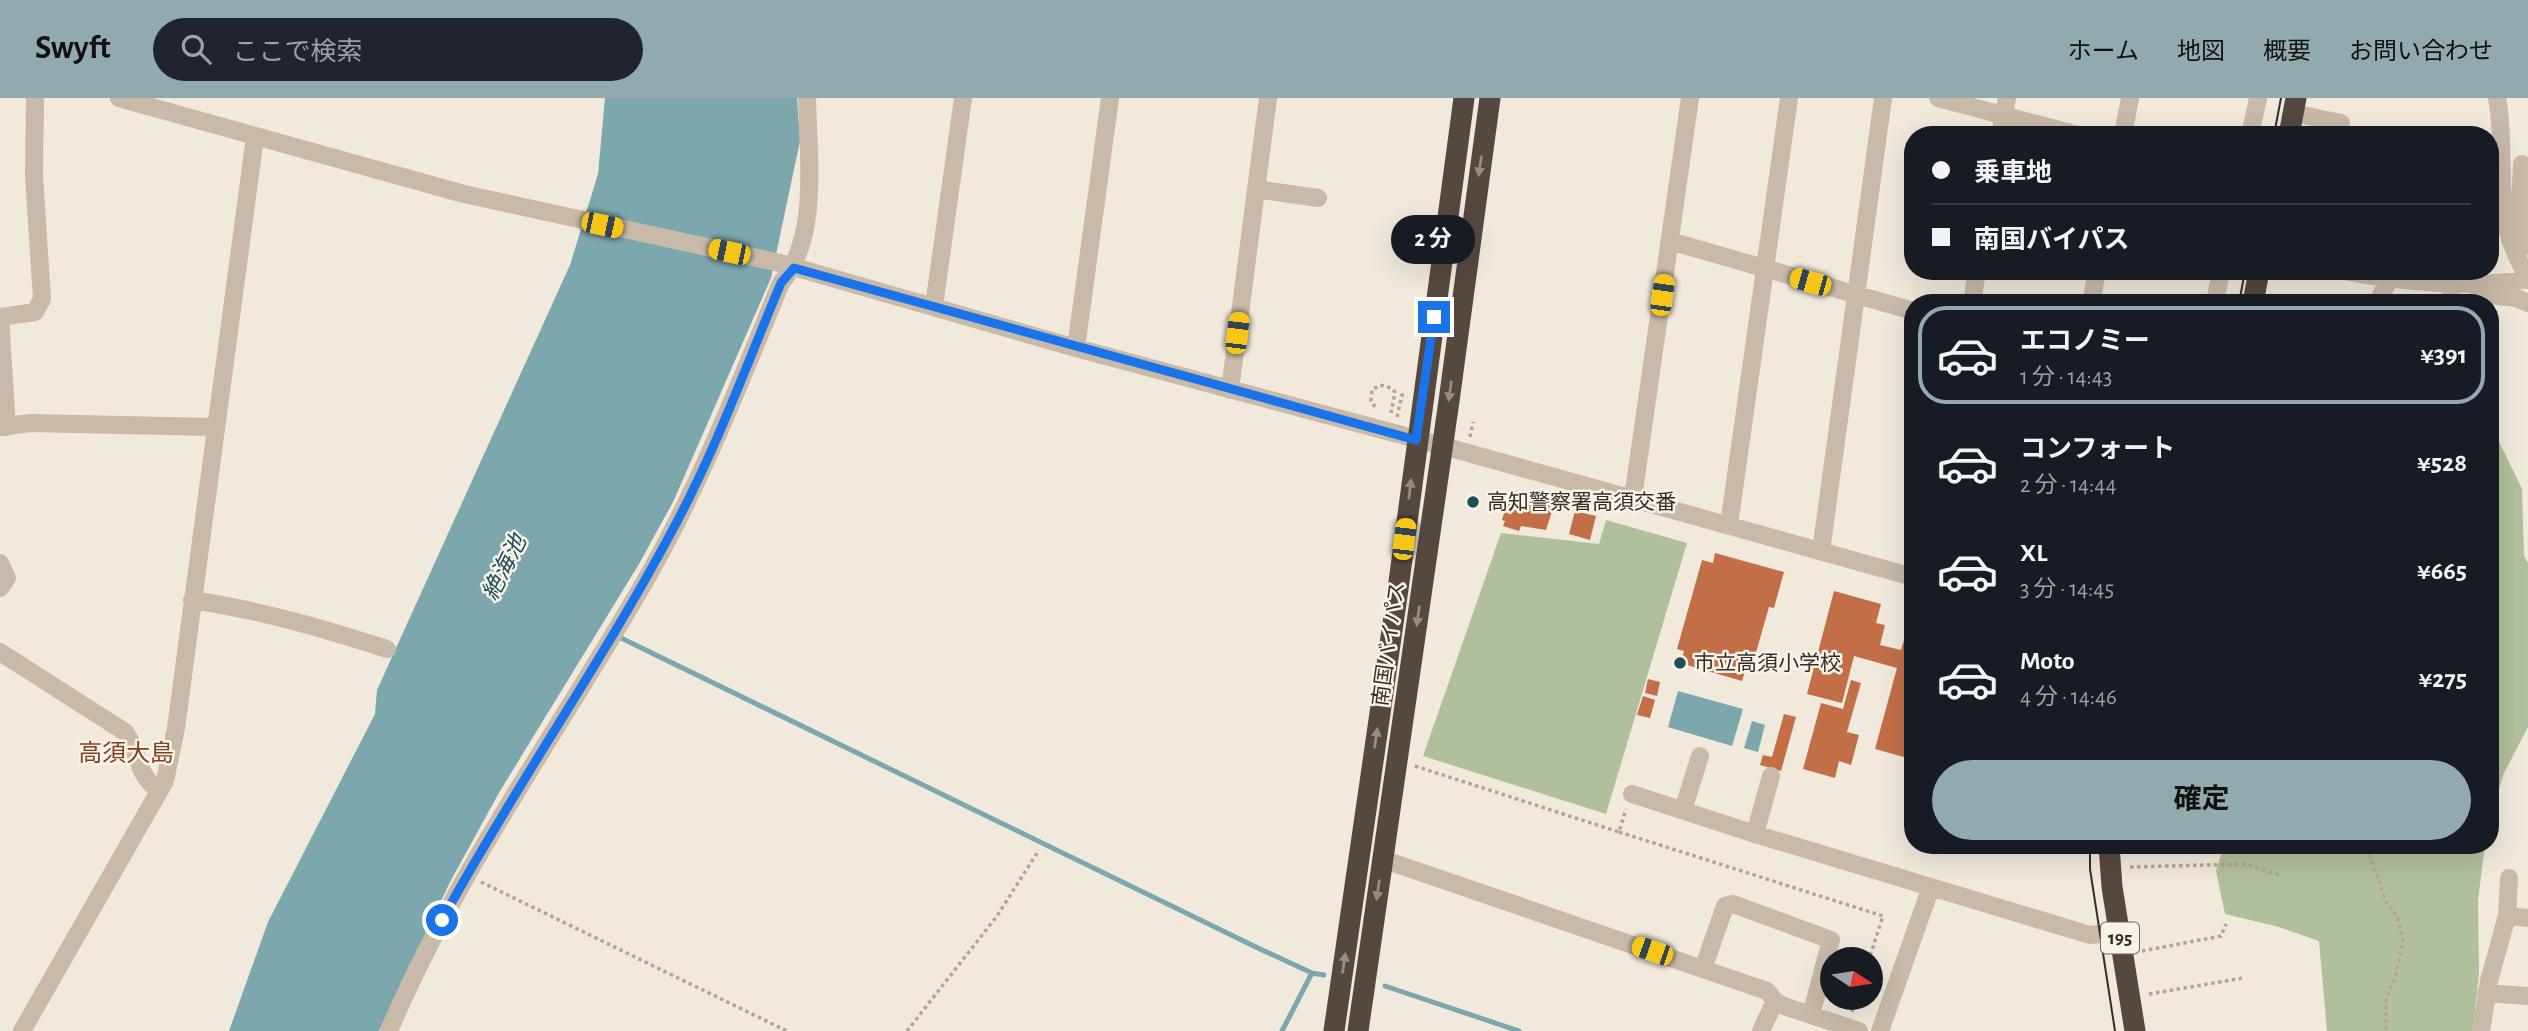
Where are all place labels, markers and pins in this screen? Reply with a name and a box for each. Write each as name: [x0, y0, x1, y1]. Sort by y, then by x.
place label: 高知警察署高須交番: [1487, 491, 1676, 513]
marker: 高知警察署高須交番: [1465, 494, 1481, 510]
place label: 市立高須小学校: [1694, 652, 1841, 674]
marker: 市立高須小学校: [1672, 655, 1688, 671]

